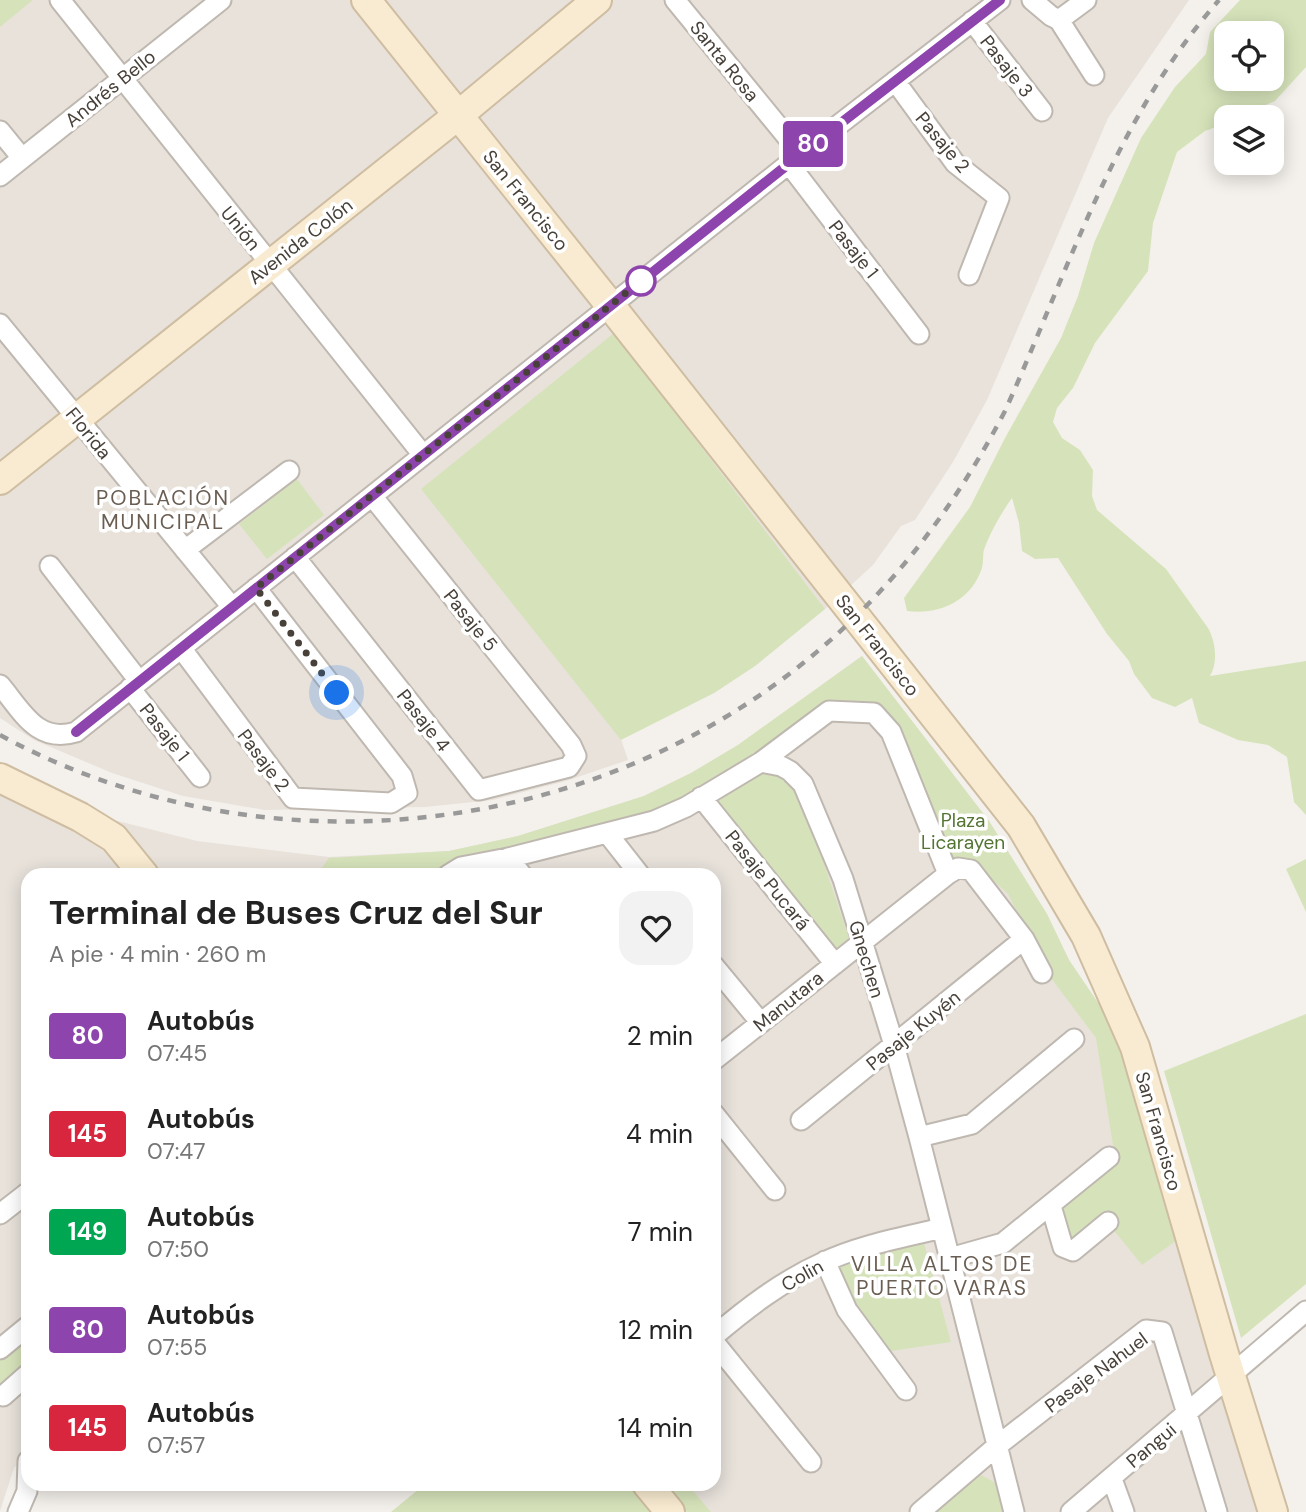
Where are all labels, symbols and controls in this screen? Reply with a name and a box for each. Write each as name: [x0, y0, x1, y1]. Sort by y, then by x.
street label: Santa Rosa: [684, 16, 765, 107]
map controls: [1214, 21, 1284, 175]
button: locate: [1214, 21, 1284, 91]
street label: Pasaje 3: [974, 30, 1039, 103]
street label: Andrés Bello: [60, 44, 161, 133]
button: layers: [1214, 105, 1284, 175]
street label: Pasaje 2: [910, 107, 975, 178]
line badge: 80: [782, 121, 844, 167]
text: 80: [797, 128, 829, 159]
street label: San Francisco: [477, 145, 574, 256]
street label: Avenida Colón: [243, 193, 358, 290]
street label: Unión: [215, 201, 266, 256]
street label: Pasaje 1: [823, 215, 884, 283]
unlabelled marker: [626, 266, 656, 296]
street label: Florida: [60, 402, 117, 464]
district label: POBLACIÓN MUNICIPAL: [96, 484, 230, 536]
street label: Pasaje 5: [438, 584, 503, 656]
street label: San Francisco: [830, 589, 925, 701]
your location: [319, 675, 354, 710]
street label: Pasaje 4: [391, 684, 456, 757]
street label: Pasaje 1: [134, 698, 195, 766]
street label: Pasaje 2: [232, 724, 295, 797]
park label: Plaza Licarayen: [921, 808, 1005, 855]
street label: Pasaje Pucará: [720, 825, 816, 935]
text: Terminal de Buses Cruz del Sur: [49, 891, 543, 934]
button: heart: [619, 891, 693, 965]
street label: Gnechen: [843, 917, 890, 1001]
text: A pie · 4 min · 260 m: [49, 939, 266, 969]
street label: Manutara: [748, 965, 829, 1037]
street label: Pasaje Kuyén: [861, 985, 966, 1076]
text: Autobús: [147, 1004, 255, 1038]
text: 2 min: [627, 1019, 693, 1053]
text: 80: [71, 1020, 104, 1051]
text: 07:45: [147, 1038, 207, 1068]
street label: San Francisco: [1130, 1069, 1187, 1194]
text: Autobús: [147, 1102, 255, 1136]
text: 4 min: [626, 1117, 693, 1151]
text: 145: [68, 1118, 107, 1149]
text: 07:47: [147, 1136, 206, 1166]
text: Autobús: [147, 1200, 255, 1234]
text: 7 min: [628, 1215, 693, 1249]
text: 149: [68, 1216, 107, 1247]
text: 07:50: [147, 1234, 209, 1264]
district label: VILLA ALTOS DE PUERTO VARAS: [851, 1250, 1033, 1302]
street label: Colin: [777, 1254, 828, 1297]
text: Autobús: [147, 1298, 255, 1332]
text: 12 min: [619, 1313, 693, 1347]
text: 80: [71, 1314, 104, 1345]
street label: Pasaje Nahuel: [1040, 1327, 1153, 1418]
text: 07:55: [147, 1332, 207, 1362]
text: Autobús: [147, 1396, 255, 1430]
text: 14 min: [618, 1411, 693, 1445]
text: 145: [68, 1412, 107, 1443]
street label: Pangui: [1121, 1417, 1182, 1474]
text: 07:57: [147, 1430, 205, 1460]

